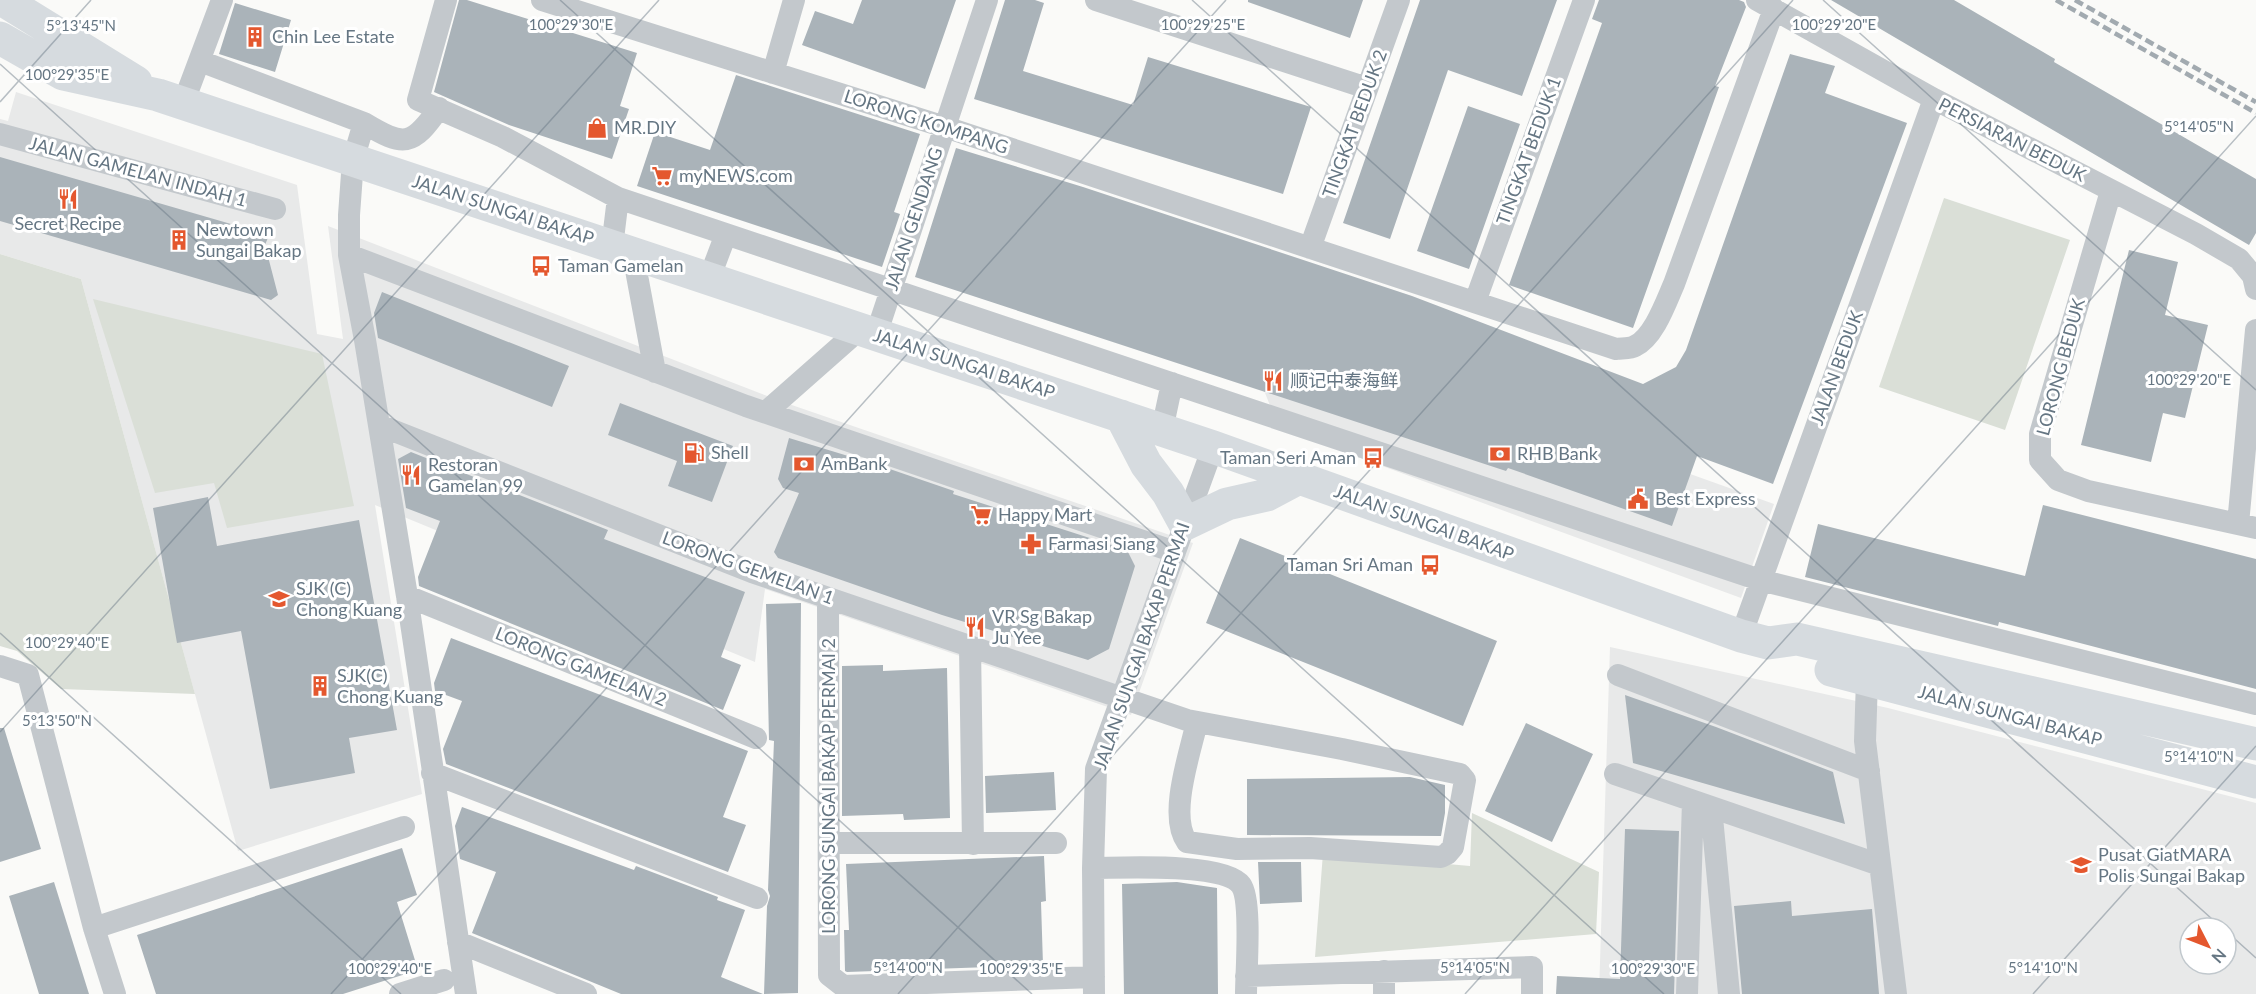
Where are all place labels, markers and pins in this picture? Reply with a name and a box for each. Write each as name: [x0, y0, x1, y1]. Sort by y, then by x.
building icon: Chin Lee Estate: [243, 25, 267, 49]
place label: Chin Lee Estate: [272, 25, 394, 47]
shop icon: MR.DIY: [585, 116, 609, 140]
place label: MR.DIY: [614, 116, 677, 138]
supermarket icon: myNEWS.com: [650, 164, 674, 188]
place label: myNEWS.com: [679, 164, 793, 186]
restaurant icon: Secret Recipe: [56, 187, 80, 211]
place label: Secret Recipe: [14, 212, 122, 234]
place label: Newtown Sungai Bakap: [196, 218, 302, 261]
building icon: Newtown Sungai Bakap: [167, 228, 191, 252]
bus stop icon: Taman Gamelan: [529, 254, 553, 278]
place label: Taman Gamelan: [558, 254, 684, 276]
restaurant icon: 顺记中泰海鲜: [1261, 369, 1285, 393]
place label: 顺记中泰海鲜: [1290, 369, 1398, 391]
fuel station icon: Shell: [682, 441, 706, 465]
place label: Shell: [711, 441, 749, 463]
bank icon: RHB Bank: [1488, 442, 1512, 466]
place label: RHB Bank: [1517, 442, 1599, 464]
place label: Taman Seri Aman: [1220, 446, 1356, 468]
bus stop icon: Taman Seri Aman: [1361, 446, 1385, 470]
bank icon: AmBank: [792, 452, 816, 476]
place label: AmBank: [821, 452, 888, 474]
place label: Restoran Gamelan 99: [428, 453, 523, 496]
restaurant icon: Restoran Gamelan 99: [399, 463, 423, 487]
public building icon: Best Express: [1626, 487, 1650, 511]
place label: Best Express: [1655, 487, 1756, 509]
supermarket icon: Happy Mart: [969, 503, 993, 527]
place label: Happy Mart: [998, 503, 1093, 525]
pharmacy icon: Farmasi Siang: [1019, 532, 1043, 556]
place label: Farmasi Siang: [1048, 532, 1155, 554]
place label: Taman Sri Aman: [1287, 553, 1413, 575]
bus stop icon: Taman Sri Aman: [1418, 553, 1442, 577]
place label: SJK (C) Chong Kuang: [296, 577, 402, 620]
school or university icon: SJK (C) Chong Kuang: [267, 587, 291, 611]
place label: VR Sg Bakap Ju Yee: [992, 605, 1092, 648]
restaurant icon: VR Sg Bakap Ju Yee: [963, 615, 987, 639]
place label: SJK(C) Chong Kuang: [337, 664, 443, 707]
building icon: SJK(C) Chong Kuang: [308, 674, 332, 698]
place label: Pusat GiatMARA Polis Sungai Bakap: [2098, 843, 2245, 886]
school or university icon: Pusat GiatMARA Polis Sungai Bakap: [2069, 853, 2093, 877]

